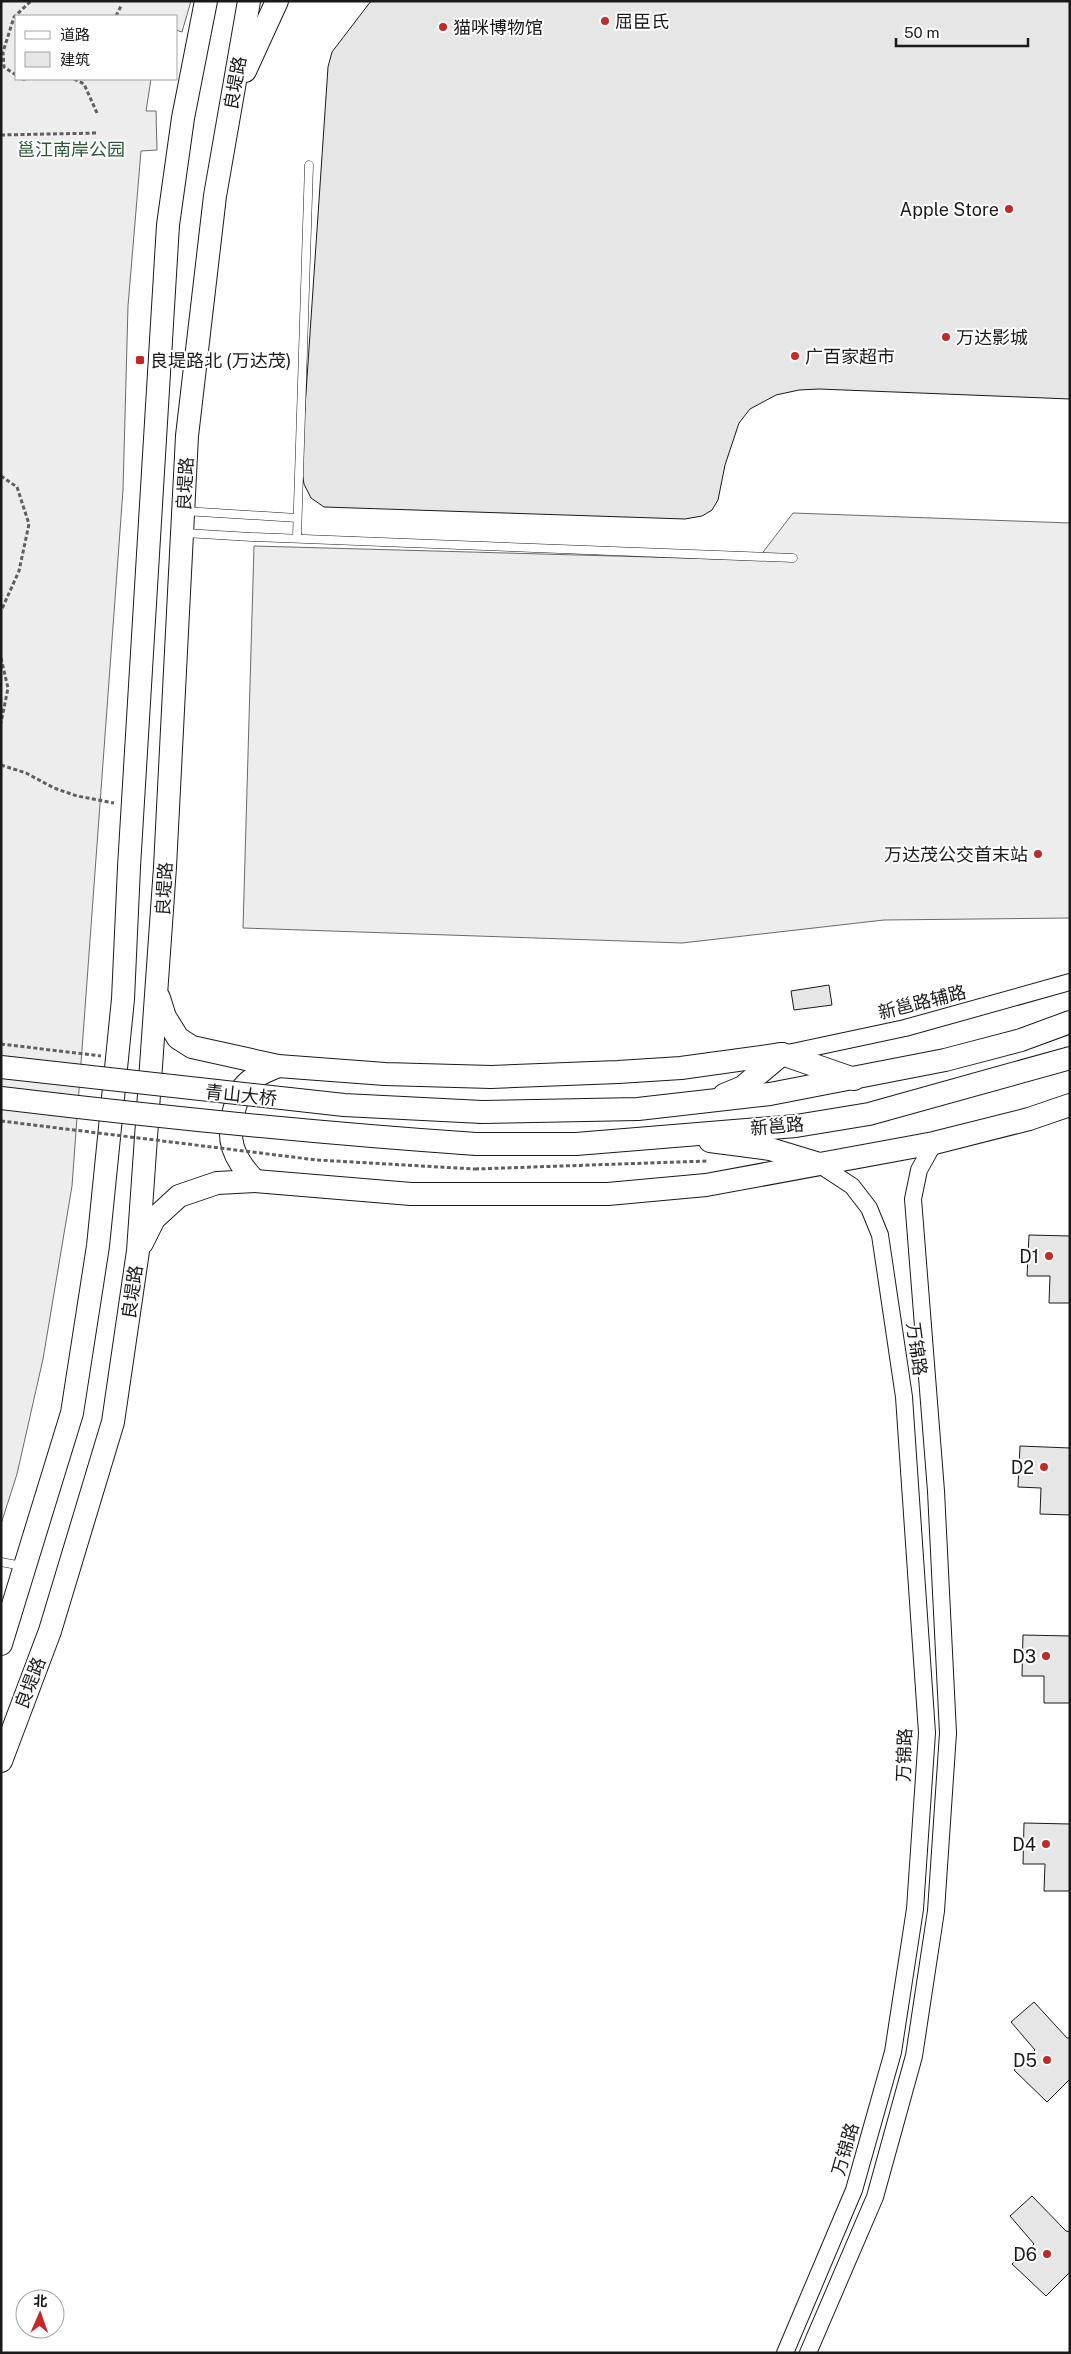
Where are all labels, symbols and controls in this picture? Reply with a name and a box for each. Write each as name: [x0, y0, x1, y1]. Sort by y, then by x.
place label: 屈臣氏: [615, 11, 669, 32]
legend: [15, 15, 178, 80]
marker: 屈臣氏: [599, 15, 611, 27]
scale bar: [896, 15, 1028, 47]
place label: 猫咪博物馆: [453, 17, 543, 38]
marker: 猫咪博物馆: [437, 21, 449, 33]
text: 50 m: [904, 24, 939, 41]
text: 道路: [60, 26, 90, 43]
text: 建筑: [60, 51, 90, 68]
street label: 良堤路: [220, 55, 250, 111]
park label: 邕江南岸公园: [17, 139, 125, 160]
place label: Apple Store: [900, 199, 999, 220]
marker: Apple Store: [1003, 203, 1015, 215]
place label: 万达影城: [956, 327, 1028, 348]
marker: 万达影城: [940, 331, 952, 343]
place label: 广百家超市: [805, 346, 895, 367]
place label: 良堤路北 (万达茂): [150, 350, 291, 371]
marker: 广百家超市: [789, 350, 801, 362]
marker: 良堤路北 (万达茂): [134, 354, 146, 366]
street label: 良堤路: [173, 456, 197, 512]
place label: 万达茂公交首末站: [884, 844, 1028, 865]
marker: 万达茂公交首末站: [1032, 848, 1044, 860]
street label: 良堤路: [152, 861, 176, 917]
street label: 新邕路辅路: [876, 981, 968, 1023]
street label: 青山大桥: [204, 1081, 278, 1109]
street label: 新邕路: [749, 1113, 805, 1139]
place label: D1: [1019, 1246, 1039, 1267]
marker: D1: [1043, 1250, 1055, 1262]
street label: 良堤路: [118, 1264, 146, 1320]
street label: 万锦路: [903, 1321, 931, 1377]
place label: D2: [1011, 1457, 1034, 1478]
marker: D2: [1038, 1461, 1050, 1473]
place label: D3: [1012, 1646, 1036, 1667]
marker: D3: [1040, 1650, 1052, 1662]
street label: 良堤路: [11, 1654, 49, 1712]
street label: 万锦路: [893, 1728, 915, 1782]
place label: D4: [1012, 1834, 1036, 1855]
marker: D4: [1040, 1838, 1052, 1850]
place label: D5: [1013, 2050, 1037, 2071]
marker: D5: [1041, 2054, 1053, 2066]
street label: 万锦路: [827, 2120, 863, 2178]
place label: D6: [1013, 2244, 1037, 2265]
marker: D6: [1041, 2248, 1053, 2260]
north arrow: [15, 2289, 65, 2339]
text: 北: [33, 2293, 48, 2309]

